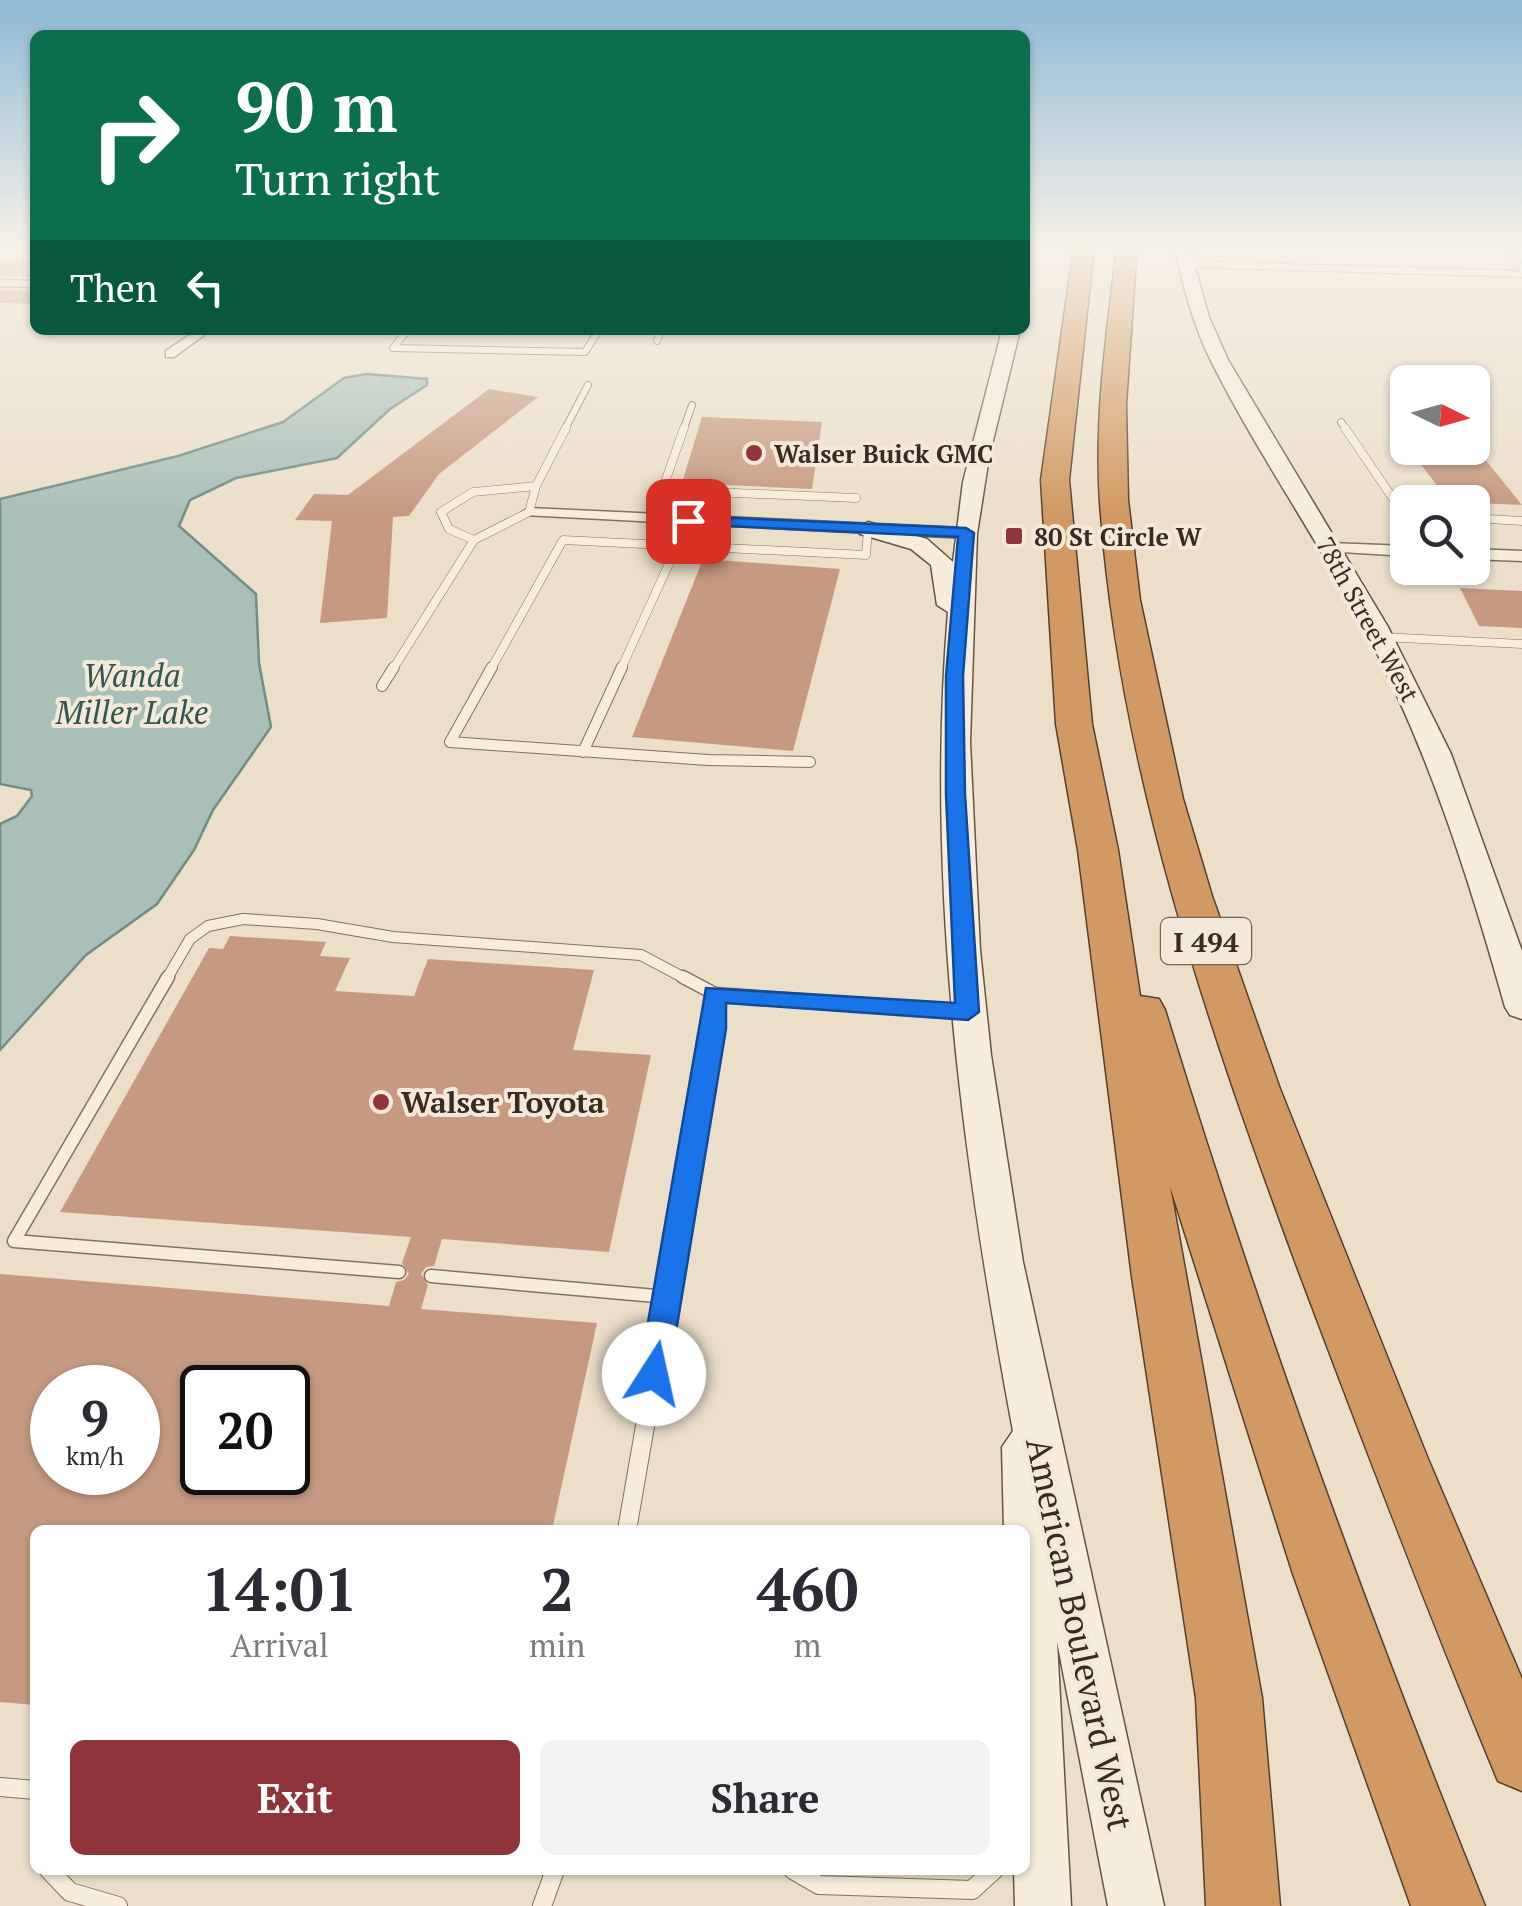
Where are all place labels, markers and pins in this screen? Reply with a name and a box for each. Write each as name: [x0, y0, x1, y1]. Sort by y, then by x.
place label: Walser Buick GMC: [774, 437, 993, 470]
marker: Walser Buick GMC: [743, 442, 765, 464]
pin: [646, 479, 731, 564]
place label: 80 St Circle W: [1034, 520, 1202, 553]
marker: 80 St Circle W: [1003, 525, 1025, 547]
place label: Walser Toyota: [401, 1082, 605, 1122]
marker: Walser Toyota: [370, 1091, 392, 1113]

